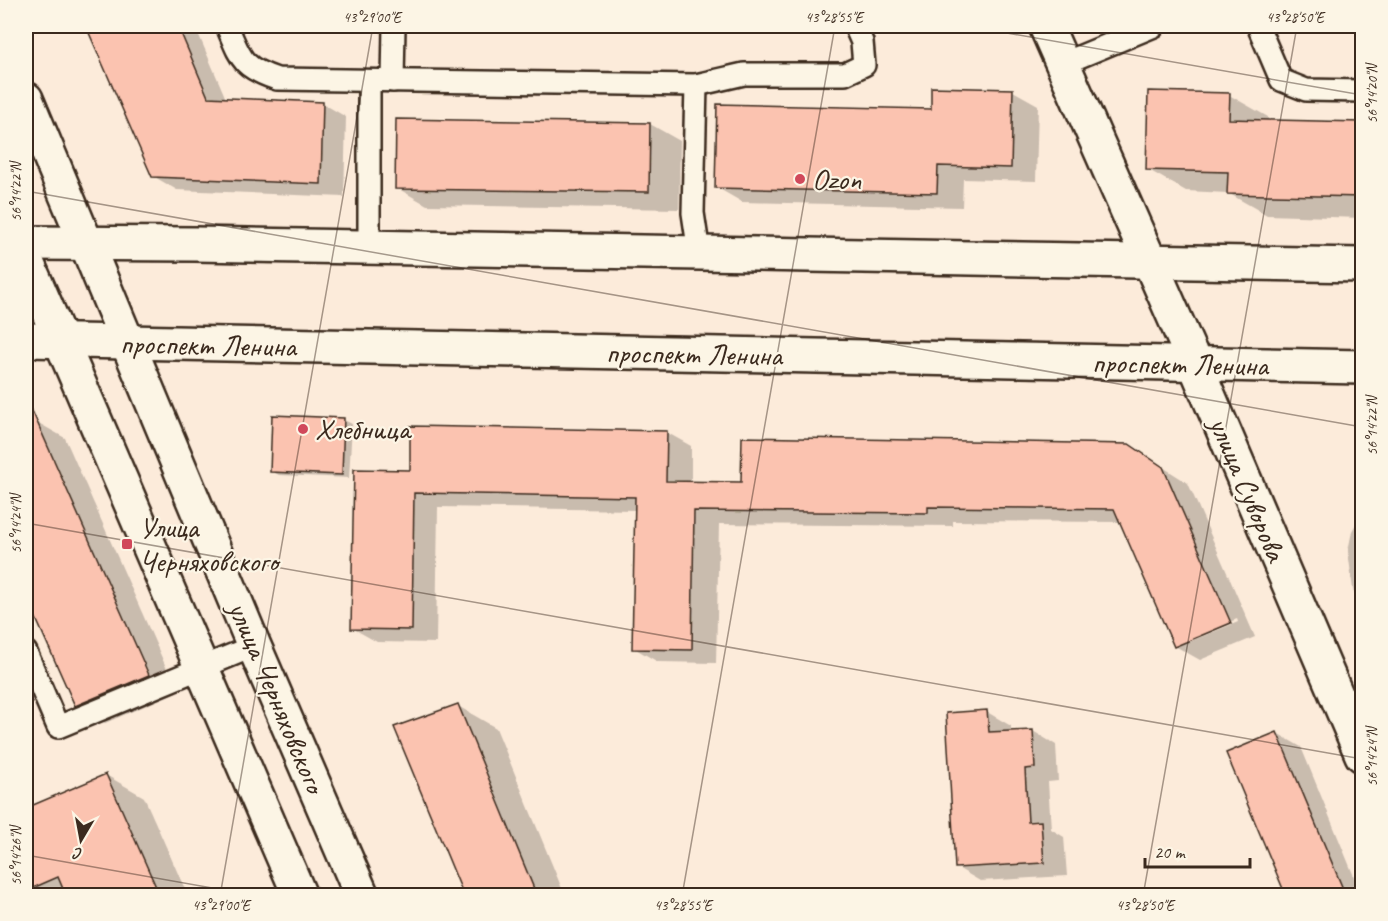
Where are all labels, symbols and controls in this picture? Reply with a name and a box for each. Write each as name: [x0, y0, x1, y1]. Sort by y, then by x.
text: 43°29'00"E: [343, 8, 403, 27]
text: 43°28'55"E: [805, 8, 865, 27]
text: 43°28'50"E: [1266, 8, 1326, 27]
text: 56°14'20"N: [1363, 61, 1382, 124]
text: 56°14'22"N: [7, 159, 26, 222]
place label: Ozon: [812, 160, 862, 198]
marker: Ozon: [793, 172, 807, 186]
street label: проспект Ленина: [120, 324, 298, 366]
street label: проспект Ленина: [606, 333, 784, 375]
street label: проспект Ленина: [1092, 343, 1270, 385]
text: 56°14'22"N: [1363, 393, 1382, 456]
street label: улица Суворова: [1200, 409, 1296, 569]
place label: Хлебница: [315, 410, 412, 448]
marker: Хлебница: [296, 422, 310, 436]
text: 56°14'24"N: [7, 491, 26, 554]
place label: Улица Черняховского: [139, 508, 282, 580]
marker: Улица Черняховского: [120, 537, 134, 551]
street label: улица Черняховского: [219, 594, 336, 801]
text: 56°14'24"N: [1363, 724, 1382, 787]
north arrow: [51, 810, 111, 870]
text: 56°14'26"N: [7, 823, 26, 886]
scale bar: [1145, 831, 1250, 869]
text: 20 m: [1154, 841, 1187, 863]
text: С: [71, 843, 84, 864]
text: 43°29'00"E: [192, 896, 252, 915]
text: 43°28'55"E: [654, 896, 714, 915]
text: 43°28'50"E: [1116, 896, 1176, 915]

